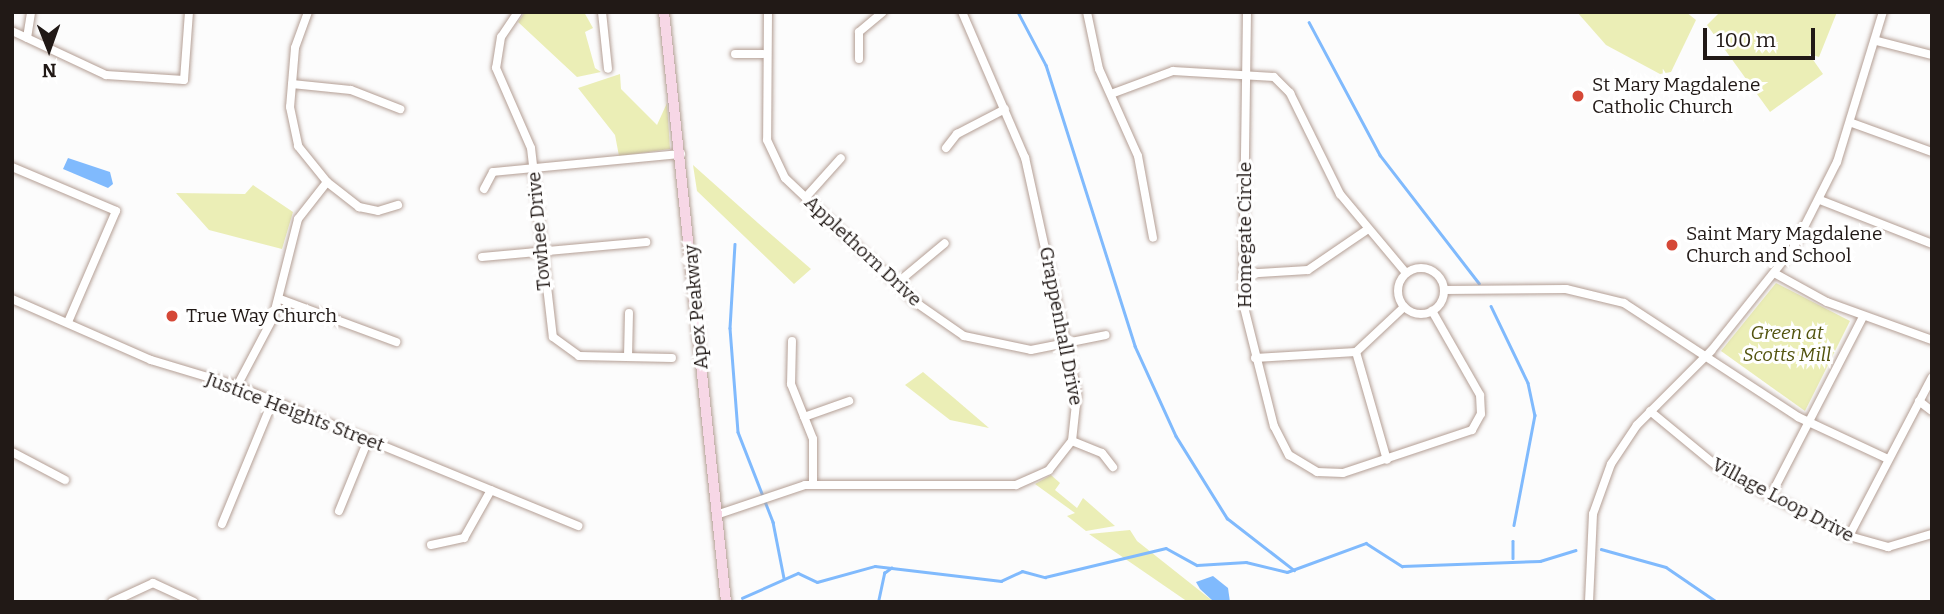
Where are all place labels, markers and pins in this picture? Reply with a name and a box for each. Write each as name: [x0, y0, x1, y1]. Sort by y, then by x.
place label: St Mary Magdalene Catholic Church: [1592, 74, 1760, 118]
marker: St Mary Magdalene Catholic Church: [1570, 88, 1586, 104]
place label: Saint Mary Magdalene Church and School: [1686, 223, 1882, 267]
marker: Saint Mary Magdalene Church and School: [1664, 237, 1680, 253]
place label: True Way Church: [186, 305, 337, 327]
marker: True Way Church: [164, 308, 180, 324]

